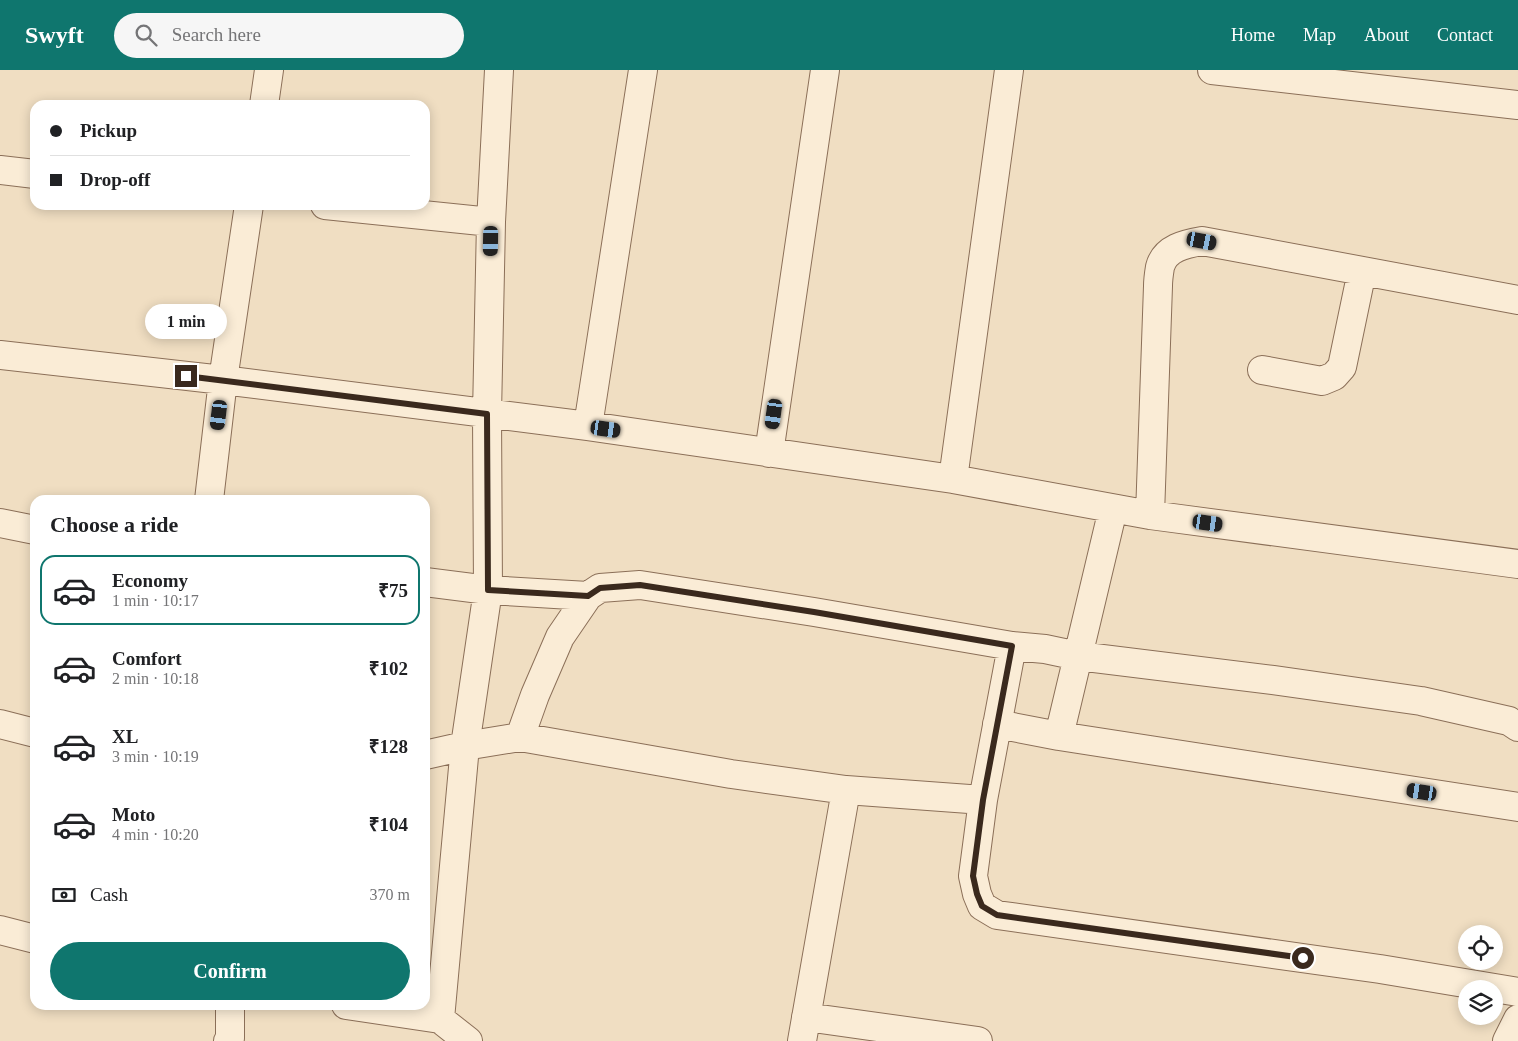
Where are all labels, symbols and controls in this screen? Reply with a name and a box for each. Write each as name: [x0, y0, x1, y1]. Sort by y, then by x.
search box: [114, 13, 464, 58]
icon: search: [132, 21, 160, 49]
text: Swyft: [25, 22, 84, 48]
text: Search here: [172, 24, 261, 45]
text: Home: [1231, 25, 1275, 45]
text: Map: [1303, 25, 1336, 45]
text: About: [1364, 25, 1409, 45]
text: Contact: [1437, 25, 1493, 45]
text: Pickup: [80, 120, 137, 141]
text: Drop-off: [80, 169, 150, 190]
car: [483, 226, 498, 256]
car: [1185, 231, 1218, 251]
callout: 1 min: [145, 304, 227, 338]
text: 1 min: [167, 313, 205, 330]
route end: [175, 365, 197, 387]
car: [764, 398, 783, 430]
car: [209, 399, 228, 431]
car: [590, 419, 621, 439]
text: Choose a ride: [50, 512, 178, 537]
car: [1192, 513, 1223, 533]
icon: car: [52, 568, 97, 613]
text: Economy: [112, 570, 188, 591]
text: ₹75: [378, 580, 408, 601]
text: 1 min · 10:17: [112, 592, 199, 609]
icon: car: [52, 646, 97, 691]
text: Comfort: [112, 648, 182, 669]
text: ₹102: [369, 658, 408, 679]
text: 2 min · 10:18: [112, 670, 199, 687]
icon: car: [52, 724, 97, 769]
text: XL: [112, 726, 138, 747]
text: ₹128: [369, 736, 408, 757]
text: 3 min · 10:19: [112, 748, 199, 765]
car: [1406, 782, 1437, 802]
icon: car: [52, 802, 97, 847]
text: Moto: [112, 804, 155, 825]
text: ₹104: [369, 814, 408, 835]
text: 4 min · 10:20: [112, 826, 199, 843]
icon: cash: [50, 881, 78, 909]
text: Cash: [90, 884, 128, 905]
text: 370 m: [370, 886, 410, 903]
map controls: [1458, 925, 1503, 1025]
button: locate: [1458, 925, 1503, 970]
button: Confirm: [50, 942, 410, 1000]
route start: [1292, 947, 1314, 969]
button: layers: [1458, 980, 1503, 1025]

